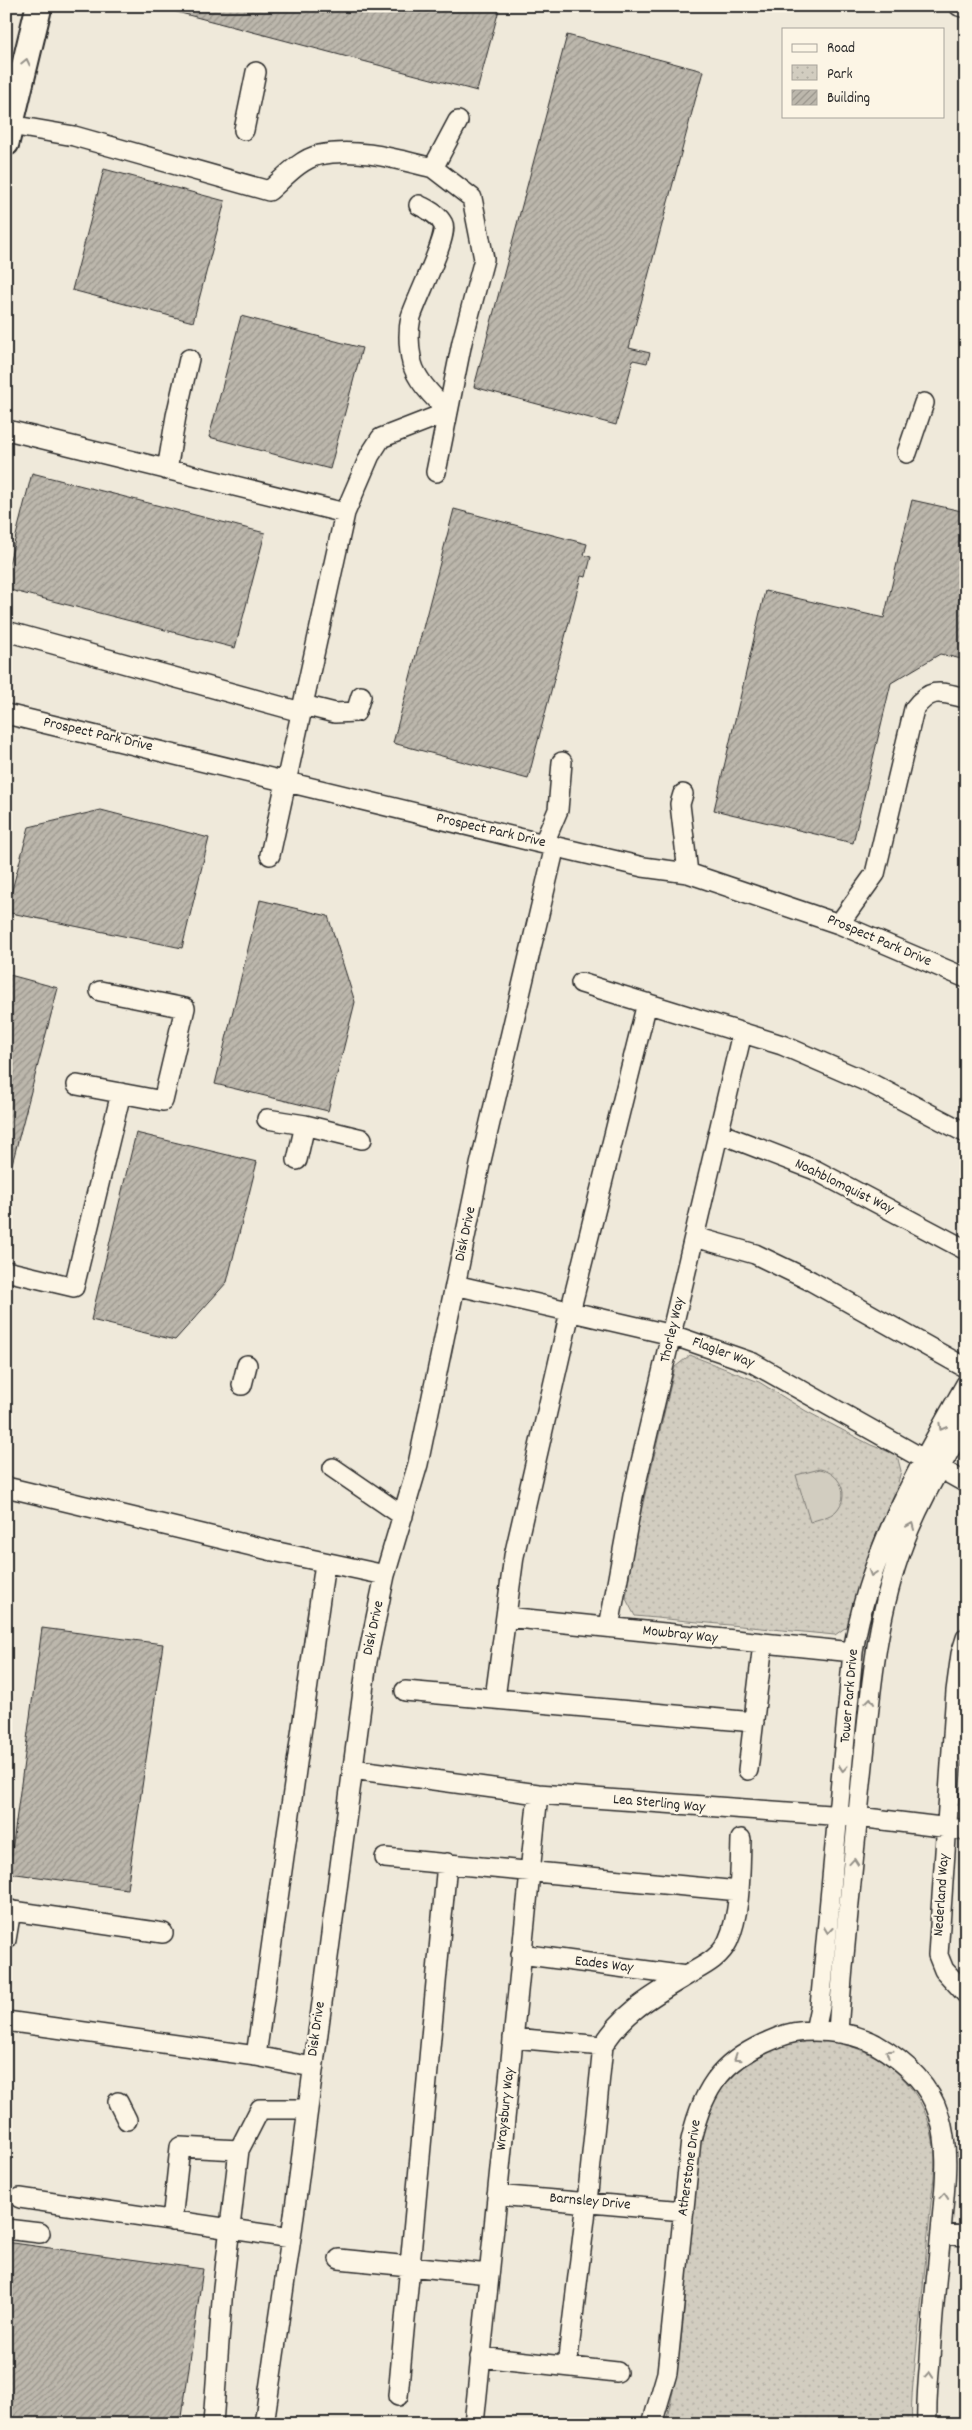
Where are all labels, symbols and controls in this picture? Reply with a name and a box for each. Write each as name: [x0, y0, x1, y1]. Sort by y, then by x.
legend: [782, 28, 944, 118]
text: Road: [827, 38, 855, 60]
one-way arrow: [20, 57, 31, 66]
text: Park: [827, 64, 853, 86]
text: Building: [827, 88, 870, 110]
street label: Prospect Park Drive: [41, 712, 155, 758]
street label: Prospect Park Drive: [434, 808, 548, 854]
street label: Prospect Park Drive: [823, 909, 935, 973]
street label: Noahblomquist Way: [791, 1153, 898, 1221]
street label: Disk Drive: [449, 1204, 483, 1263]
street label: Thorley Way: [655, 1294, 691, 1365]
street label: Flagler Way: [689, 1332, 758, 1375]
one-way arrow: [938, 1421, 948, 1430]
one-way arrow: [904, 1522, 915, 1531]
one-way arrow: [868, 1568, 878, 1577]
street label: Disk Drive: [357, 1598, 391, 1657]
street label: Mowbray Way: [641, 1620, 720, 1650]
street label: Tower Park Drive: [835, 1648, 865, 1744]
one-way arrow: [864, 1696, 875, 1704]
one-way arrow: [838, 1764, 849, 1772]
street label: Lea Sterling Way: [612, 1789, 707, 1819]
street label: Nederland Way: [928, 1852, 956, 1937]
one-way arrow: [848, 1858, 859, 1866]
one-way arrow: [823, 1926, 834, 1934]
street label: Eades Way: [573, 1950, 636, 1980]
street label: Disk Drive: [302, 2000, 332, 2058]
one-way arrow: [886, 2050, 895, 2059]
one-way arrow: [734, 2052, 743, 2061]
street label: Wraysbury Way: [491, 2065, 521, 2152]
street label: Atherstone Drive: [672, 2118, 708, 2218]
street label: Barnsley Drive: [548, 2187, 632, 2217]
one-way arrow: [938, 2191, 949, 2199]
one-way arrow: [923, 2371, 934, 2379]

